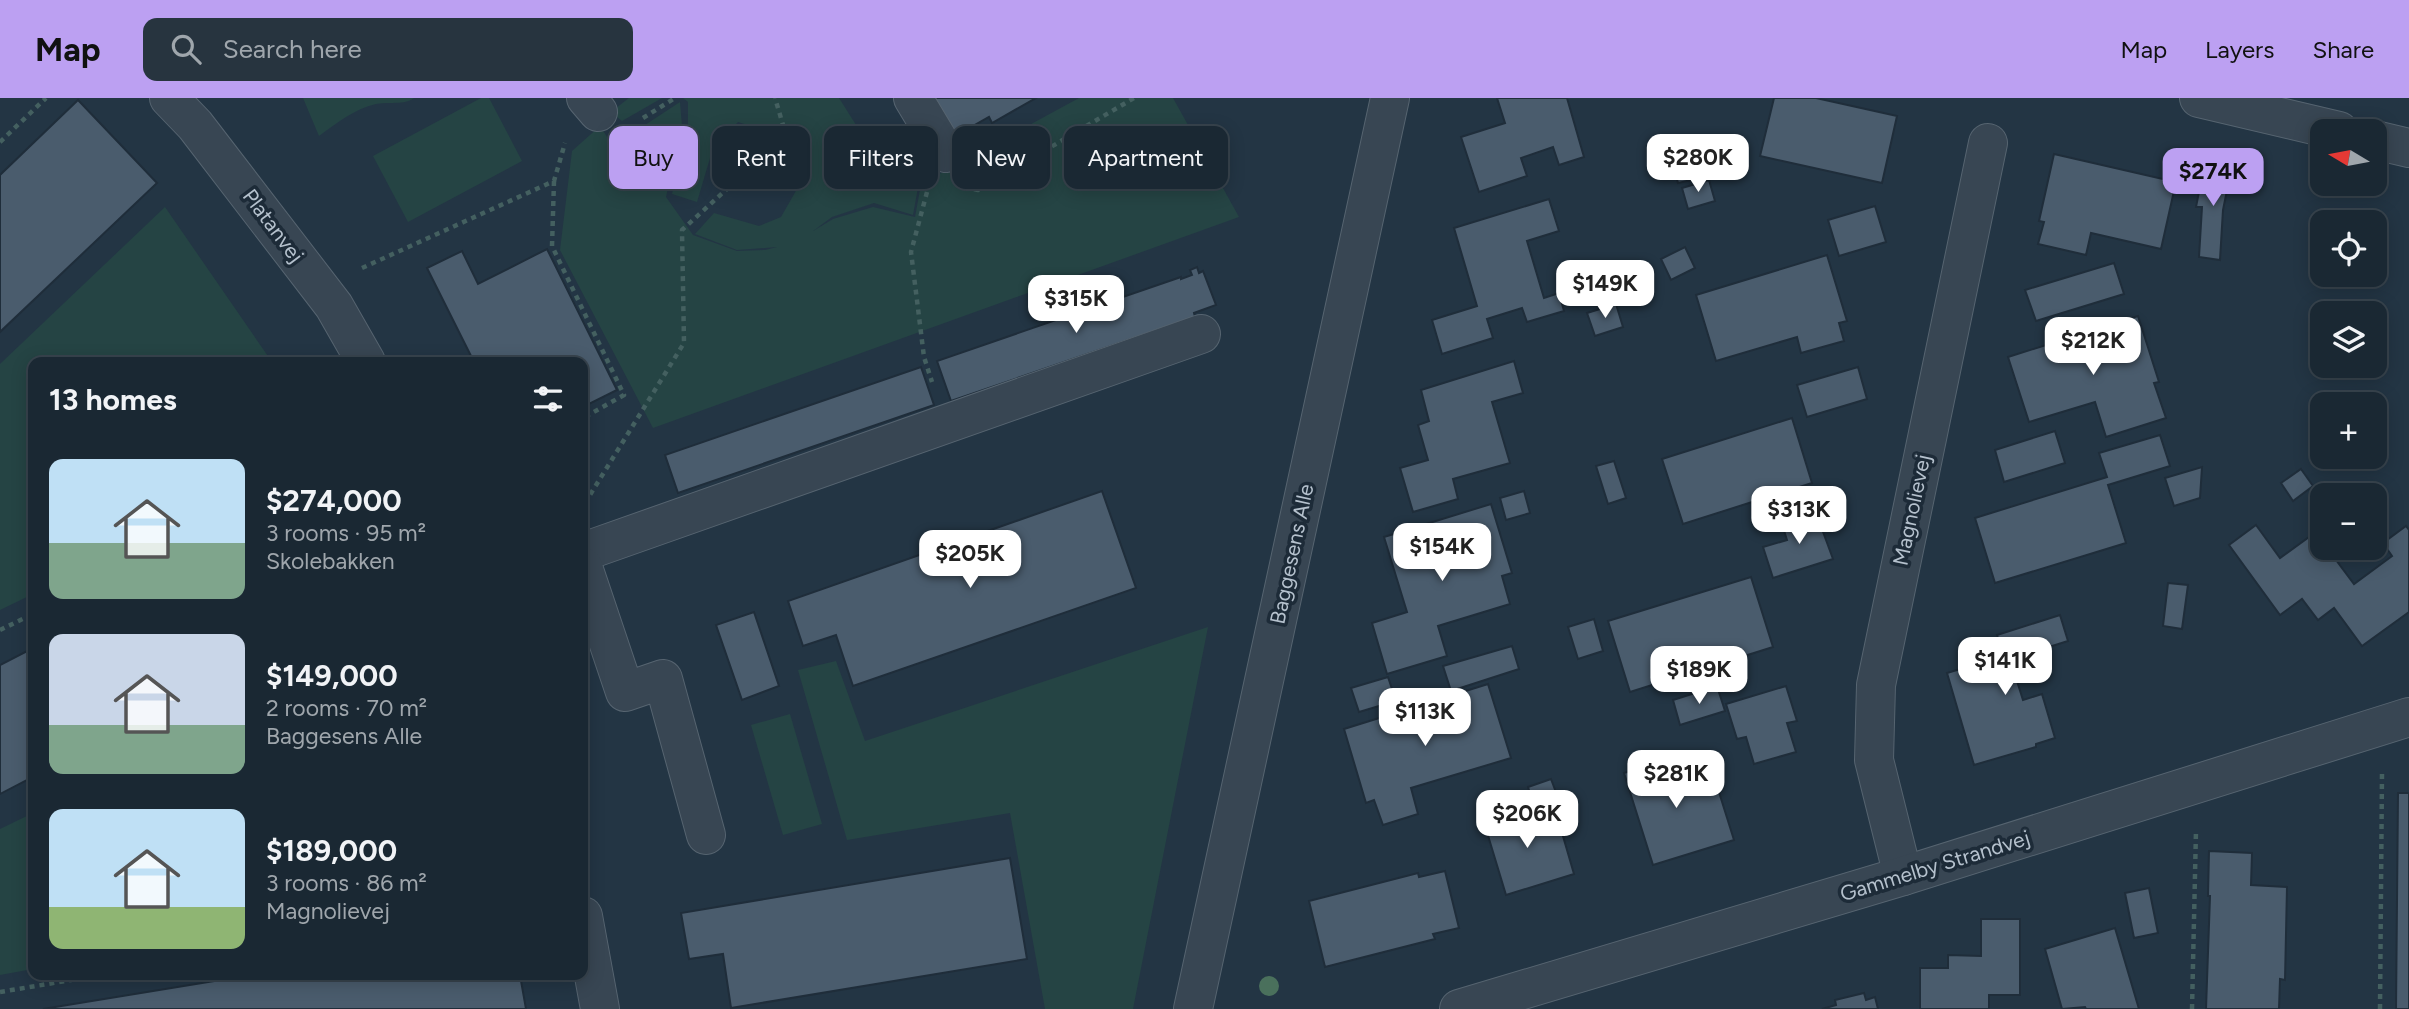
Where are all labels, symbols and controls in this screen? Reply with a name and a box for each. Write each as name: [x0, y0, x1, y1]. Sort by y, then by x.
search box: [143, 18, 633, 81]
text: Map: [35, 30, 101, 69]
icon: search: [167, 30, 205, 68]
text: Search here: [223, 33, 362, 65]
text: Map: [2120, 35, 2167, 64]
text: Layers: [2205, 35, 2274, 64]
text: Share: [2312, 35, 2374, 64]
north arrow: [2310, 119, 2387, 196]
map controls: [2310, 119, 2387, 560]
chip: Buy: [609, 126, 698, 189]
chip: Rent: [712, 126, 810, 189]
chip: Filters: [824, 126, 938, 189]
chip: New: [952, 126, 1050, 189]
chip: Apartment: [1064, 126, 1228, 189]
pin: $280K: [1649, 134, 1747, 194]
text: $280K: [1663, 143, 1733, 171]
pin: $274K: [2164, 148, 2262, 208]
text: $274K: [2179, 157, 2247, 185]
street label: Platanvej: [238, 184, 309, 267]
button: locate: [2310, 210, 2387, 287]
pin: $149K: [1556, 260, 1654, 320]
text: $149K: [1572, 269, 1638, 297]
pin: $315K: [1027, 275, 1125, 335]
text: $315K: [1044, 284, 1108, 312]
button: layers: [2310, 301, 2387, 378]
pin: $212K: [2044, 317, 2142, 377]
text: $212K: [2061, 326, 2125, 354]
icon: filters: [529, 380, 567, 418]
text: 13 homes: [49, 381, 177, 418]
button: +: [2310, 392, 2387, 469]
street label: Magnolievej: [1888, 452, 1936, 568]
text: $274,000: [266, 482, 402, 519]
street label: Baggesens Alle: [1264, 482, 1319, 626]
button: −: [2310, 483, 2387, 560]
pin: $313K: [1750, 486, 1848, 546]
icon: home: [105, 487, 189, 571]
text: $313K: [1767, 495, 1831, 523]
text: 3 rooms · 95 m²: [266, 519, 426, 547]
pin: $154K: [1393, 524, 1491, 583]
pin: $205K: [921, 531, 1019, 590]
text: $154K: [1409, 532, 1475, 560]
text: $205K: [935, 539, 1005, 567]
text: Skolebakken: [266, 547, 395, 575]
pin: $141K: [1956, 638, 2054, 697]
pin: $189K: [1650, 646, 1748, 706]
text: $141K: [1974, 646, 2036, 674]
text: $189K: [1666, 655, 1732, 683]
text: $149,000: [266, 657, 398, 694]
icon: home: [105, 662, 189, 746]
pin: $113K: [1376, 688, 1474, 748]
text: 2 rooms · 70 m²: [266, 694, 427, 722]
text: $113K: [1395, 697, 1455, 725]
text: Baggesens Alle: [266, 722, 422, 750]
pin: $281K: [1627, 750, 1725, 810]
text: $281K: [1643, 759, 1709, 787]
pin: $206K: [1478, 790, 1576, 850]
text: $206K: [1492, 799, 1562, 827]
street label: Gammelby Strandvej: [1837, 825, 2033, 906]
text: $189,000: [266, 832, 397, 869]
icon: home: [105, 837, 189, 921]
text: 3 rooms · 86 m²: [266, 869, 427, 897]
text: Magnolievej: [266, 897, 390, 925]

